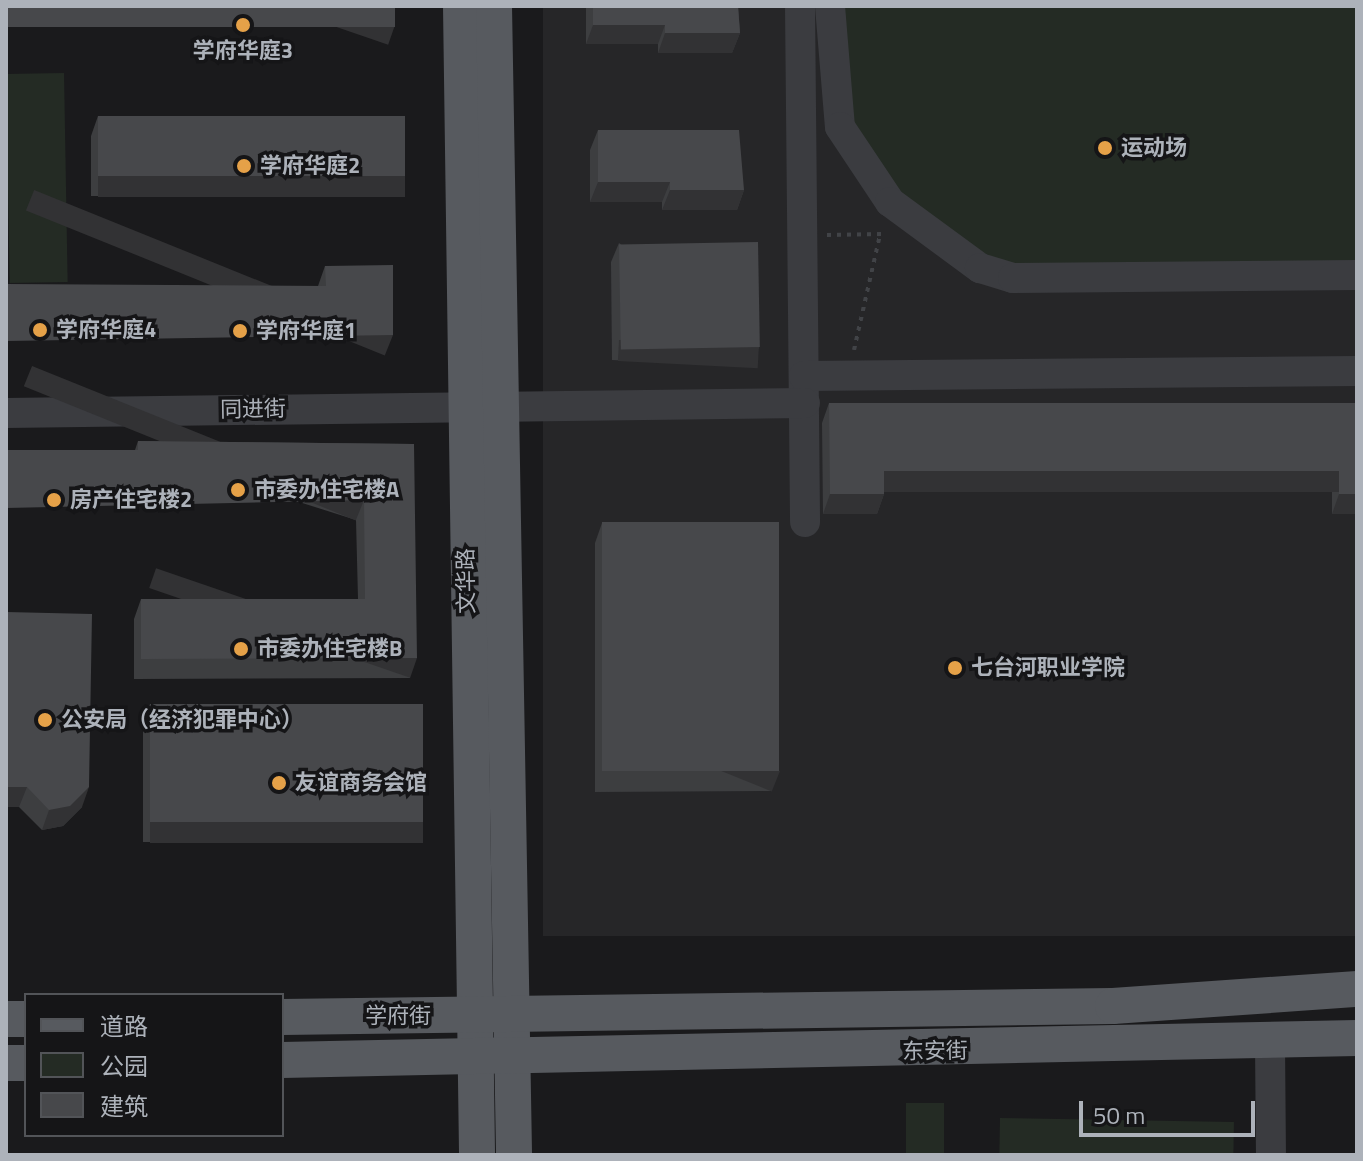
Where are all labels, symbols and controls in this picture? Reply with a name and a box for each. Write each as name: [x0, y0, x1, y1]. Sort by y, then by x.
marker: 学府华庭3: [234, 16, 252, 34]
place label: 学府华庭3: [193, 38, 293, 64]
place label: 运动场: [1121, 135, 1187, 161]
marker: 运动场: [1096, 139, 1114, 157]
place label: 学府华庭2: [260, 153, 360, 179]
marker: 学府华庭2: [235, 157, 253, 175]
place label: 学府华庭4: [56, 317, 156, 343]
place label: 学府华庭1: [256, 318, 356, 344]
marker: 学府华庭4: [31, 321, 49, 339]
marker: 学府华庭1: [231, 322, 249, 340]
street label: 同进街: [220, 395, 286, 423]
place label: 市委办住宅楼A: [254, 477, 399, 503]
marker: 市委办住宅楼A: [229, 481, 247, 499]
place label: 房产住宅楼2: [70, 487, 192, 513]
marker: 房产住宅楼2: [45, 491, 63, 509]
street label: 文华路: [452, 548, 480, 614]
place label: 市委办住宅楼B: [257, 636, 402, 662]
marker: 市委办住宅楼B: [232, 640, 250, 658]
place label: 七台河职业学院: [971, 655, 1125, 681]
marker: 七台河职业学院: [946, 659, 964, 677]
place label: 公安局（经济犯罪中心）: [61, 707, 303, 733]
marker: 公安局（经济犯罪中心）: [36, 711, 54, 729]
place label: 友谊商务会馆: [295, 770, 427, 796]
marker: 友谊商务会馆: [270, 774, 288, 792]
legend: [24, 993, 284, 1137]
street label: 学府街: [365, 1003, 431, 1029]
text: 道路: [100, 1008, 148, 1044]
street label: 东安街: [902, 1037, 968, 1065]
text: 公园: [100, 1048, 148, 1084]
scale bar: [1083, 1085, 1259, 1135]
text: 建筑: [100, 1088, 148, 1124]
text: 50 m: [1093, 1097, 1145, 1133]

